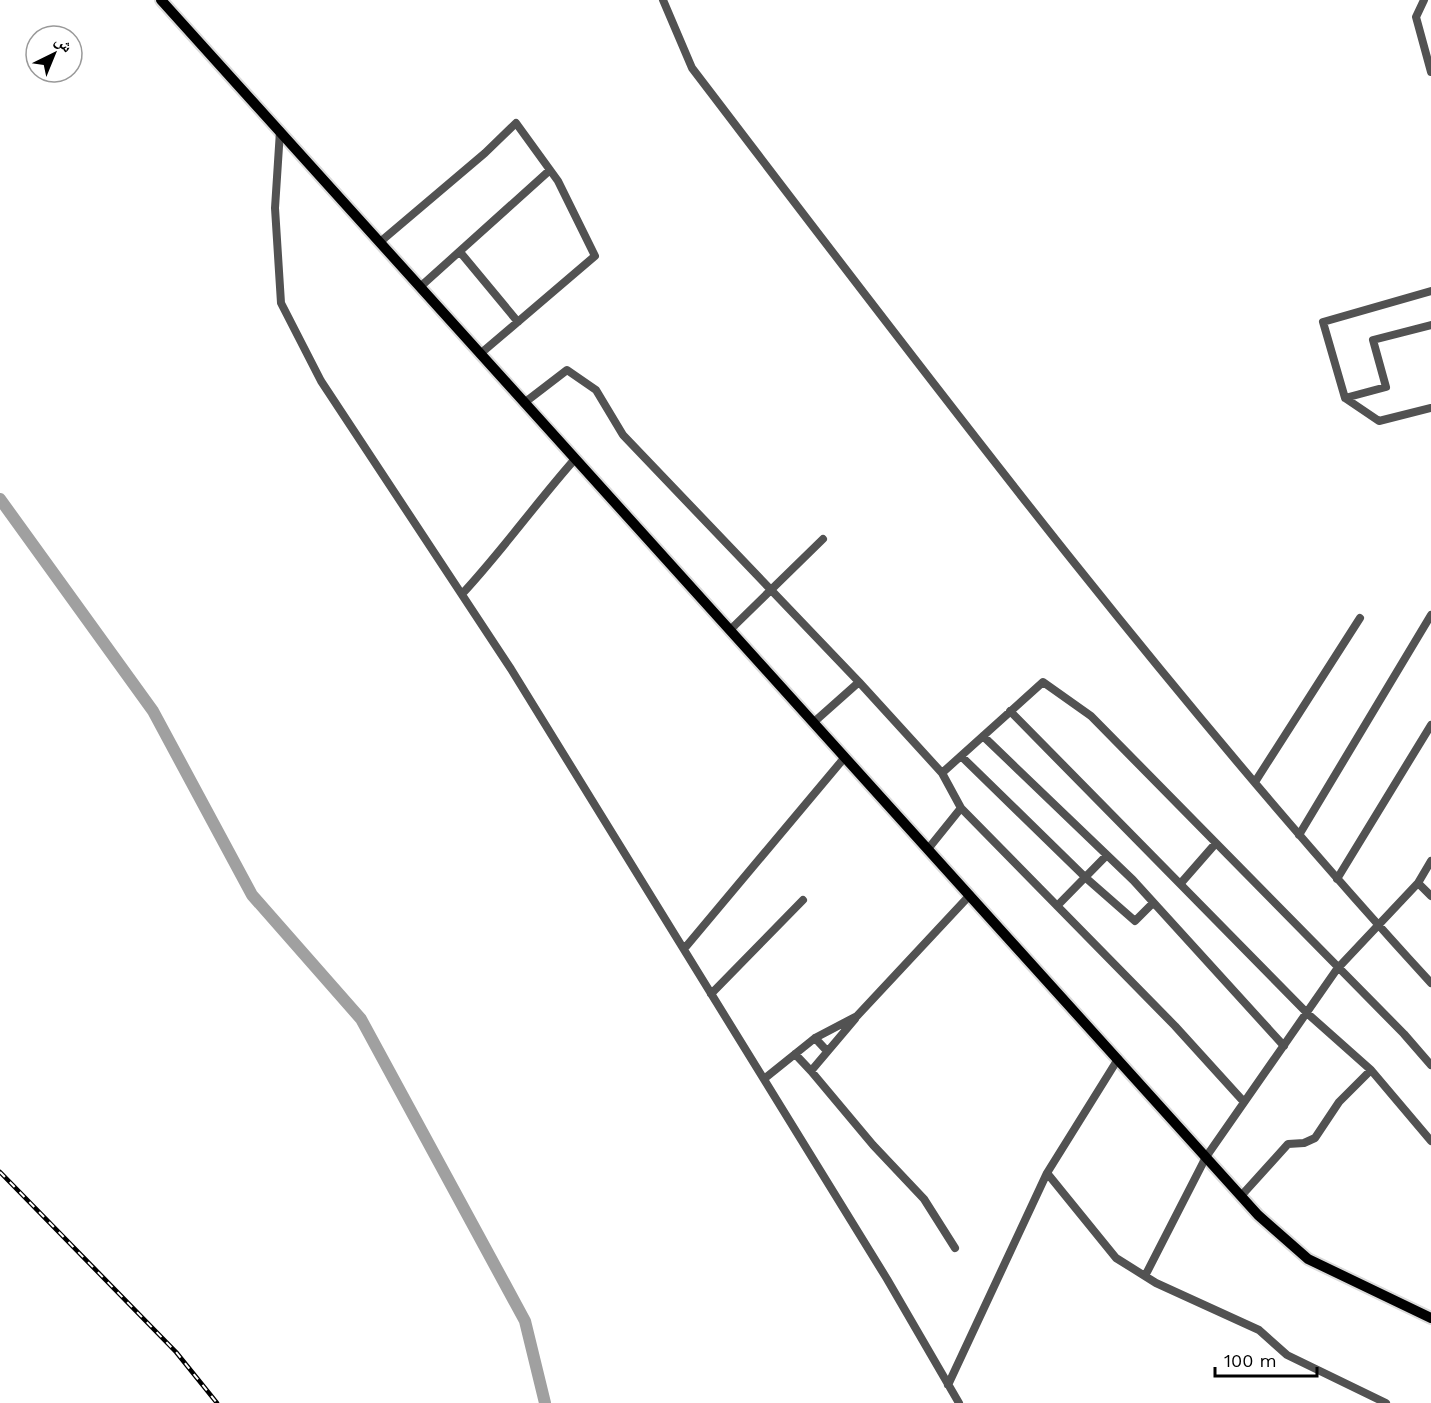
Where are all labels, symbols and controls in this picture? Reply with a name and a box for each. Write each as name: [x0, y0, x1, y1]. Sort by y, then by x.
north arrow: [24, 24, 84, 84]
text: ش: [51, 31, 77, 56]
scale bar: [1215, 1340, 1317, 1378]
text: 100 m: [1224, 1350, 1277, 1371]

